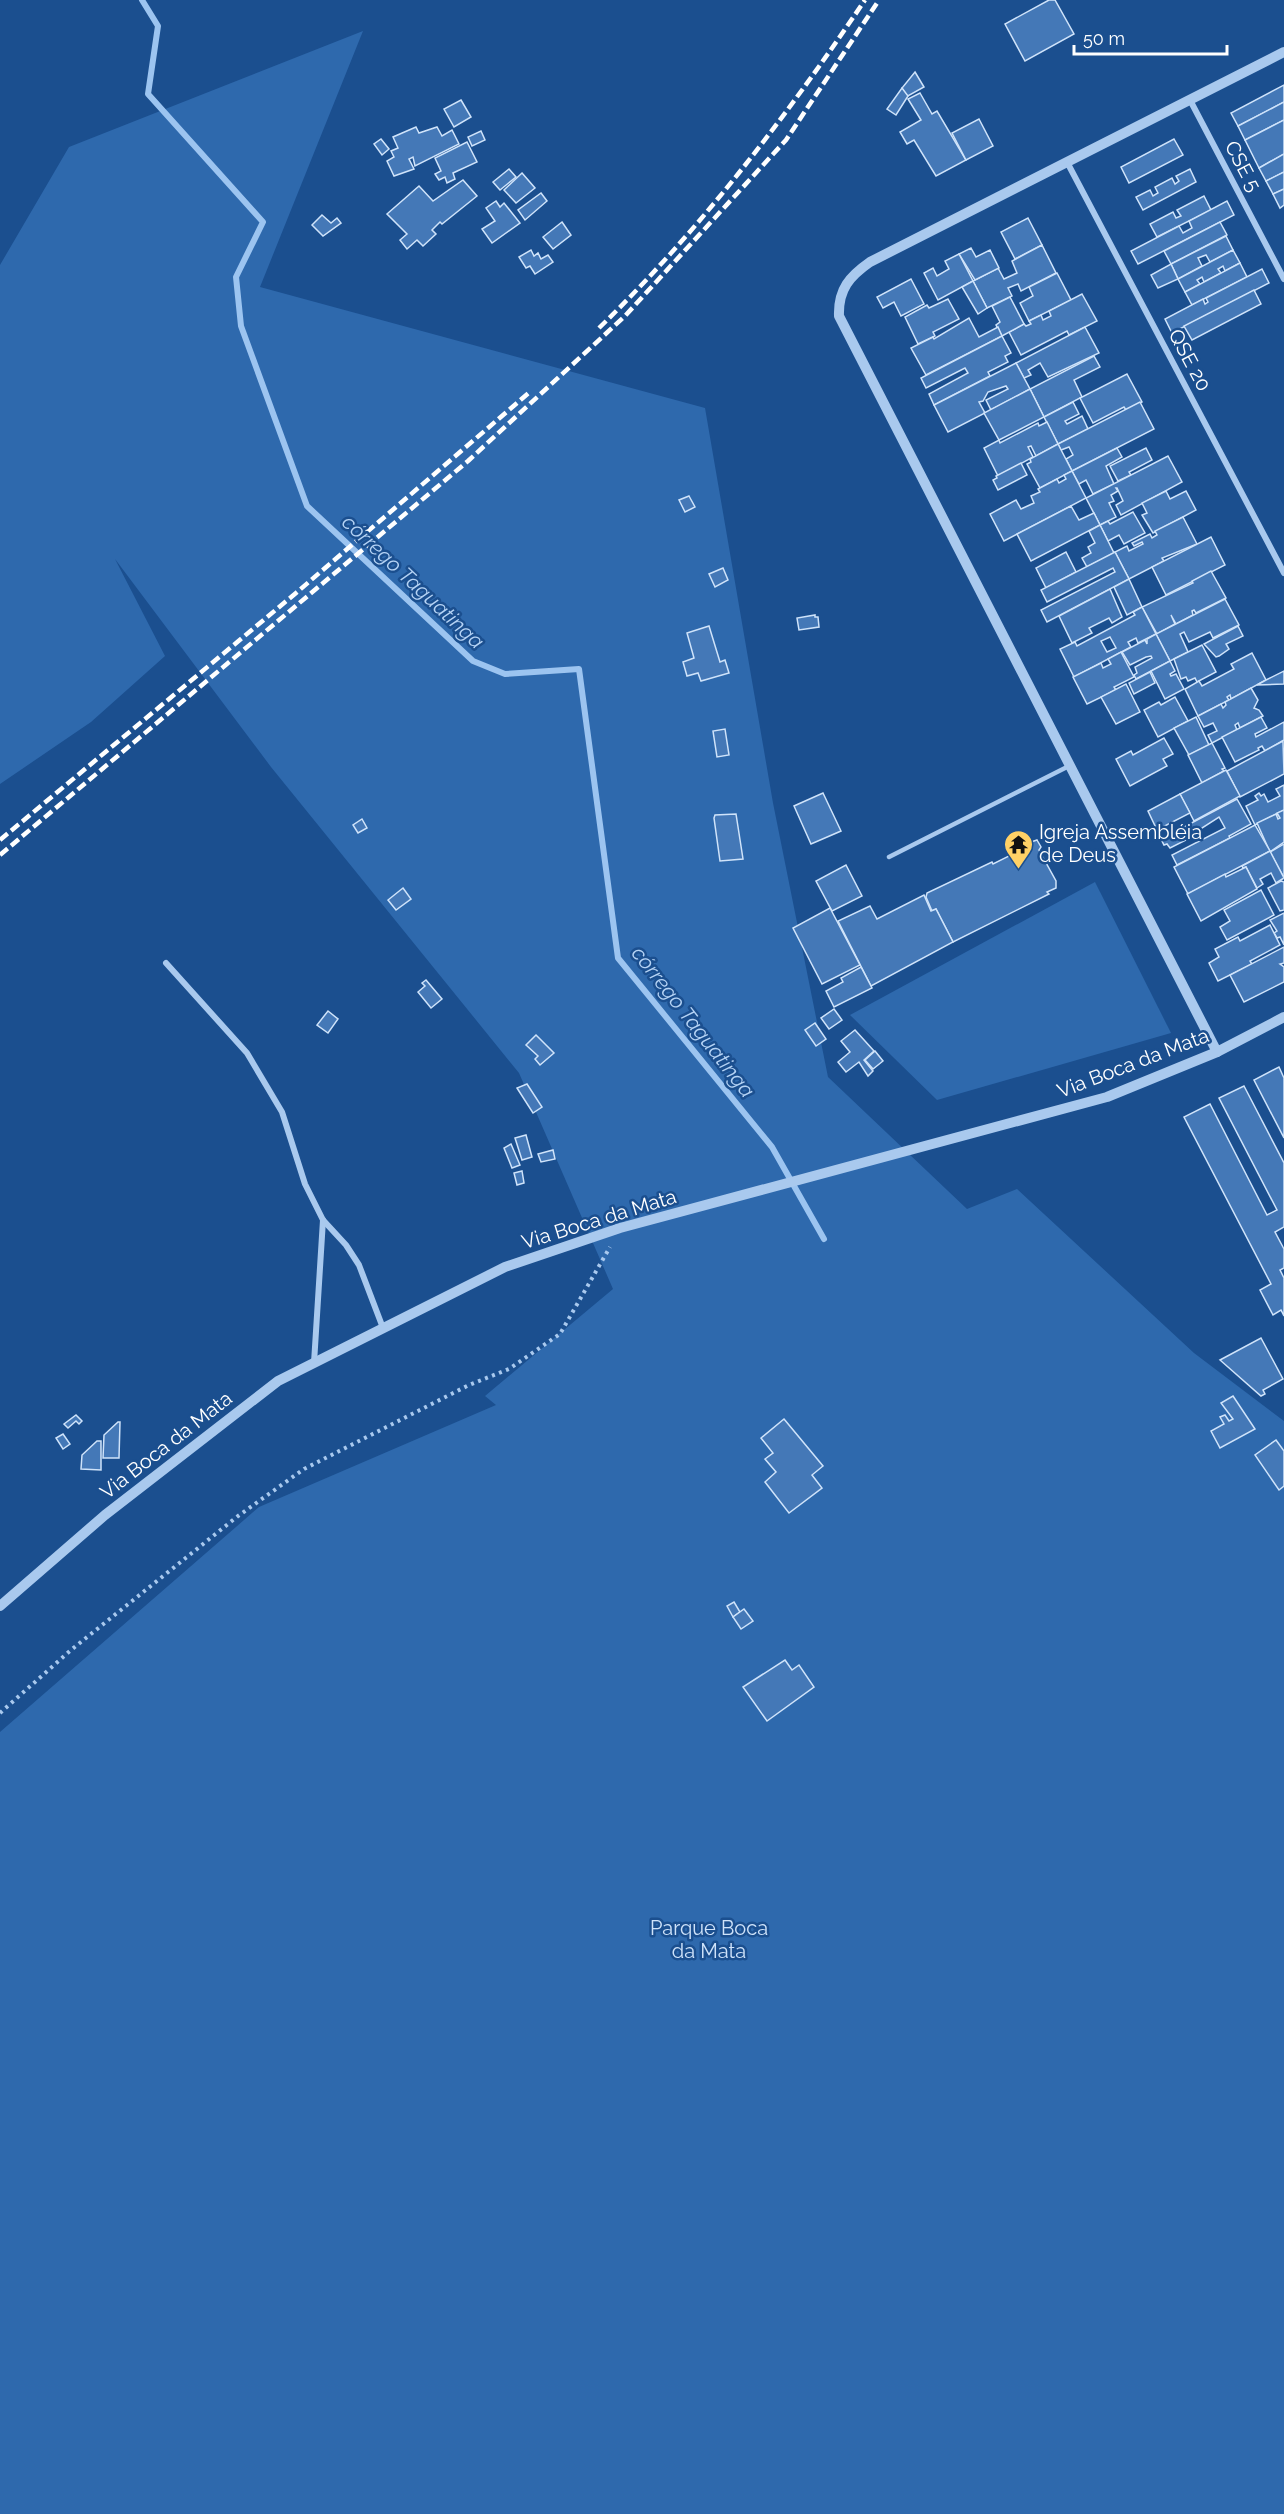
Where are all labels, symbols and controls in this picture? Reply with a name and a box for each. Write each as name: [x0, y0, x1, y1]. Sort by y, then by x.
scale bar: [1074, 18, 1227, 56]
text: 50 m: [1083, 28, 1125, 49]
street label: CSE 5: [1220, 137, 1266, 196]
street label: QSE 20: [1164, 325, 1216, 395]
water label: córrego Taguatinga: [337, 509, 489, 654]
place label: Igreja Assembléia de Deus: [1039, 820, 1202, 867]
temple icon: Igreja Assembléia de Deus: [1002, 828, 1034, 870]
water label: córrego Taguatinga: [627, 941, 760, 1102]
street label: Via Boca da Mata: [1054, 1023, 1212, 1103]
street label: Via Boca da Mata: [519, 1184, 679, 1254]
street label: Via Boca da Mata: [95, 1386, 237, 1504]
park label: Parque Boca da Mata: [650, 1916, 768, 1963]

